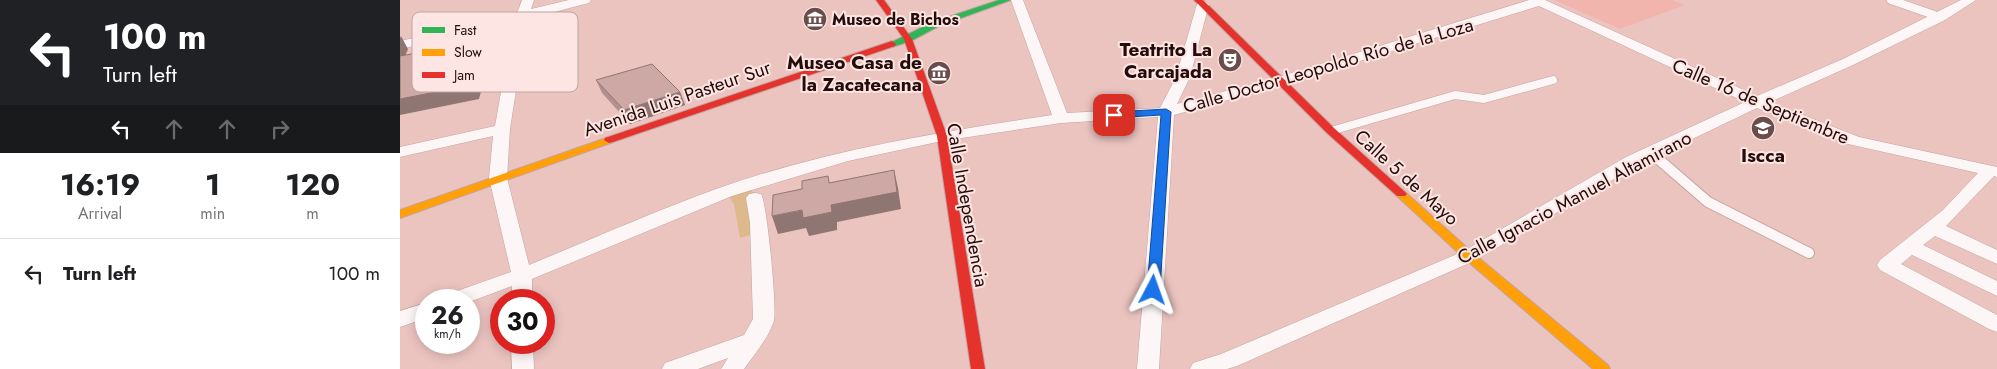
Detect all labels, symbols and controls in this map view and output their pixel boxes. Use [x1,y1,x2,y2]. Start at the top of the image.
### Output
museum icon: Museo de Bichos [802,6,828,32]
place label: Museo de Bichos [832,8,959,31]
street label: Calle Doctor Leopoldo Río de la Loza [1180,11,1476,120]
text: 100 m [103,12,206,62]
legend [412,12,578,92]
icon: left [20,20,85,85]
text: Fast [454,20,477,40]
place label: Teatrito La Carcajada [1120,36,1212,85]
text: Slow [454,42,482,62]
theatre icon: Teatrito La Carcajada [1217,47,1243,73]
place label: Museo Casa de la Zacatecana [787,49,922,98]
street label: Calle 16 de Septiembre [1668,52,1854,151]
street label: Avenida Luis Pasteur Sur [580,54,775,143]
text: Turn left [103,58,177,90]
museum icon: Museo Casa de la Zacatecana [926,60,952,86]
text: Jam [452,65,475,85]
pin [1093,94,1135,136]
icon: arrive [1100,101,1128,129]
icon: left [107,115,135,143]
icon: ahead [160,115,188,143]
icon: ahead [213,115,241,143]
icon: right [266,115,294,143]
school or university icon: Iscca [1750,115,1776,141]
street label: Calle Independencia [940,121,995,289]
street label: Calle 5 de Mayo [1349,123,1465,232]
street label: Calle Ignacio Manuel Altamirano [1452,124,1696,271]
place label: Iscca [1741,142,1785,169]
text: 16:19 [60,163,140,206]
text: 1 [205,163,220,206]
text: 120 [285,163,340,206]
text: Arrival [78,202,122,225]
text: min [200,202,225,225]
text: m [306,202,319,225]
icon: left [20,260,48,288]
text: Turn left [63,260,136,287]
text: 100 m [328,260,380,287]
position arrow [1126,263,1178,315]
speed limit sign: 30 [490,289,555,354]
text: 26 [431,297,464,333]
text: km/h [434,325,461,343]

